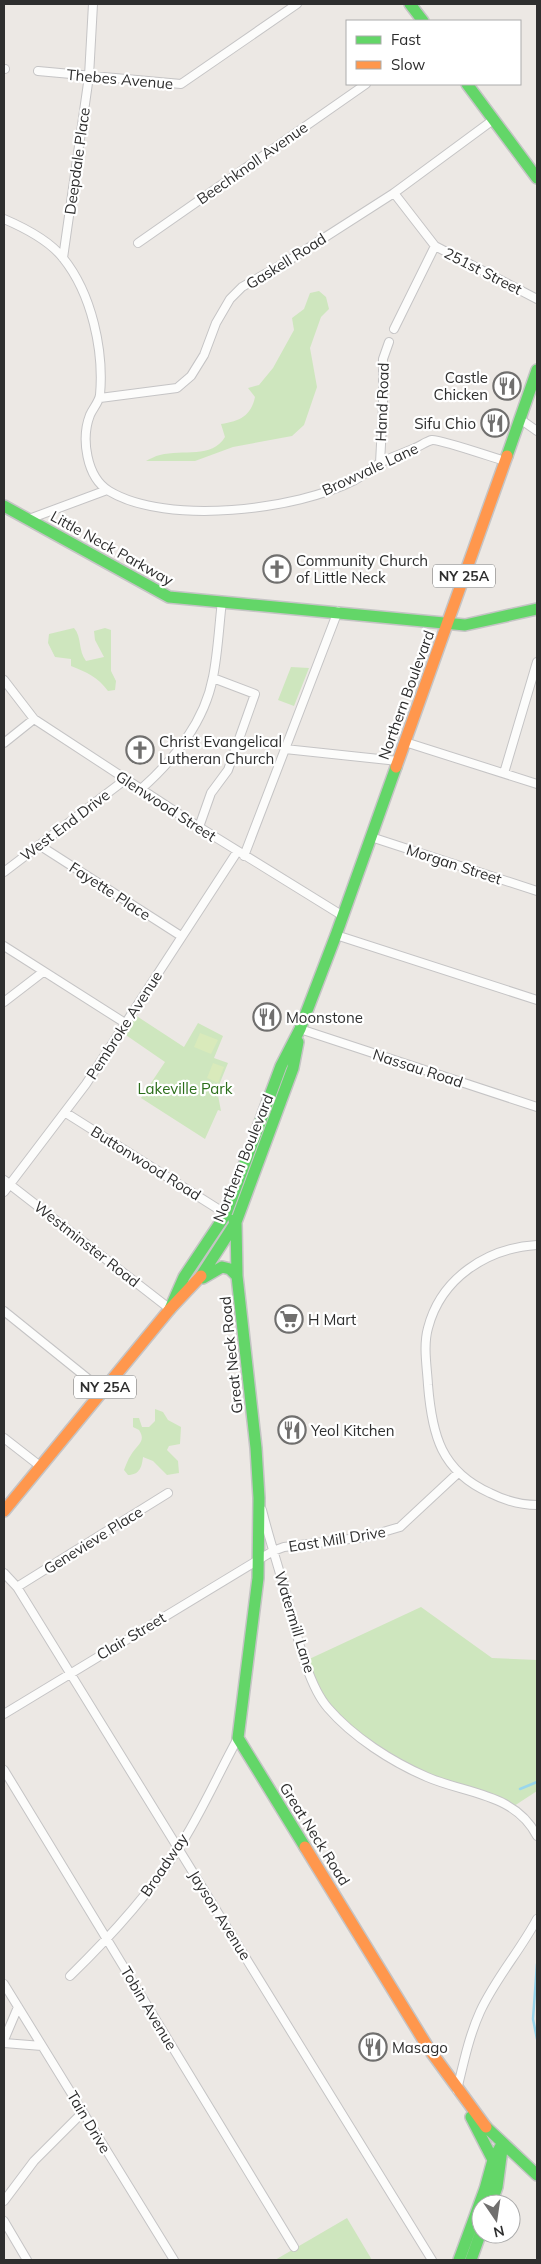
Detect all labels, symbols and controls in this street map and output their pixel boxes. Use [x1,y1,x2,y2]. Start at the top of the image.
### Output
legend [346,20,521,85]
text: Fast [391,30,421,49]
text: Slow [391,55,425,74]
street label: Thebes Avenue [66,65,174,93]
street label: Deepdale Place [60,106,94,216]
street label: Beechknoll Avenue [193,118,311,208]
street label: Gaskell Road [242,229,330,293]
street label: 251st Street [441,243,525,299]
street label: Hand Road [371,362,393,442]
place label: Castle Chicken [433,368,488,404]
restaurant icon: Castle Chicken [492,371,522,401]
restaurant icon: Sifu Chio [480,408,510,438]
place label: Sifu Chio [414,414,476,433]
street label: Browvale Lane [319,438,421,500]
street label: Little Neck Parkway [47,506,177,590]
place label: Community Church of Little Neck [296,551,428,587]
church icon: Community Church of Little Neck [262,554,292,584]
road number: NY 25A [433,564,495,588]
street label: Northern Boulevard [374,628,438,762]
place label: Christ Evangelical Lutheran Church [159,732,282,768]
church icon: Christ Evangelical Lutheran Church [125,735,155,765]
street label: Glenwood Street [112,766,220,846]
street label: West End Drive [16,785,114,865]
street label: Morgan Street [404,840,504,888]
street label: Fayette Place [66,858,154,924]
street label: Pembroke Avenue [82,967,166,1083]
restaurant icon: Moonstone [252,1002,282,1032]
place label: Moonstone [286,1008,363,1027]
street label: Nassau Road [371,1045,465,1091]
park label: Lakeville Park [137,1079,233,1098]
street label: Northern Boulevard [209,1091,277,1225]
street label: Buttonwood Road [87,1122,205,1204]
street label: Westminster Road [30,1197,144,1291]
street label: Great Neck Road [215,1295,247,1415]
supermarket icon: H Mart [274,1304,304,1334]
place label: H Mart [308,1310,356,1329]
road number: NY 25A [74,1375,136,1398]
restaurant icon: Yeol Kitchen [277,1415,307,1445]
place label: Yeol Kitchen [310,1421,395,1440]
street label: Genevieve Place [40,1502,146,1578]
street label: East Mill Drive [287,1522,387,1556]
street label: Watermill Lane [270,1569,320,1675]
street label: Clair Street [93,1608,169,1664]
street label: Great Neck Road [276,1779,354,1889]
street label: Broadway [136,1830,192,1900]
street label: Jayson Avenue [185,1866,255,1964]
street label: Tobin Avenue [117,1963,181,2053]
restaurant icon: Masago [358,2032,388,2062]
place label: Masago [392,2038,448,2057]
street label: Tain Drive [63,2087,115,2157]
north arrow [471,2194,521,2244]
text: N [492,2222,506,2242]

